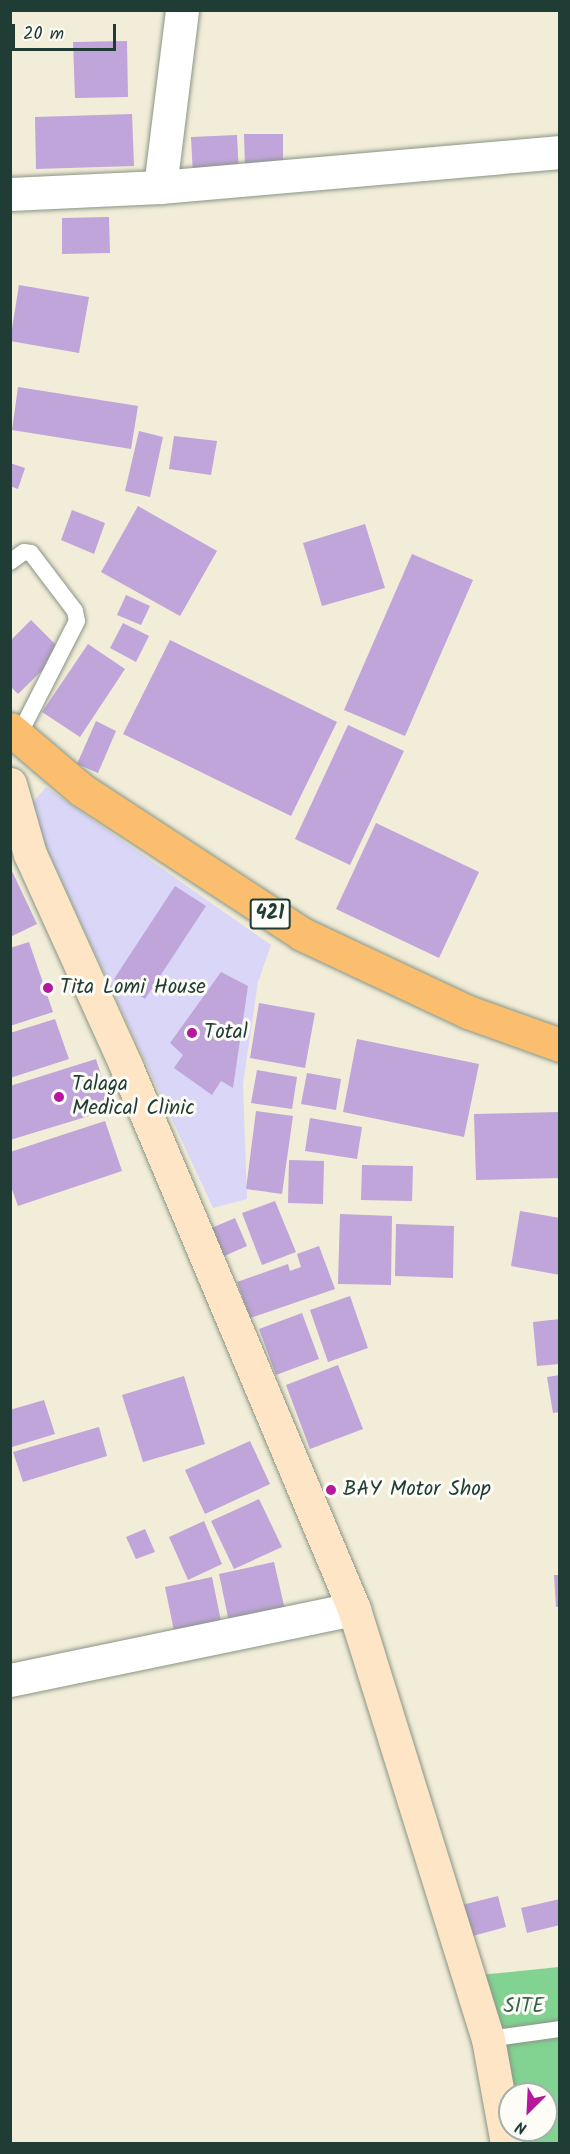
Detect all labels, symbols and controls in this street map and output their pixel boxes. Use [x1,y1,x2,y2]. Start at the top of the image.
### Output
scale bar [15,12,118,50]
text: 20 m [23,20,64,49]
road number: 421 [249,897,291,931]
place label: Tita Lomi House [60,975,206,1001]
marker: Tita Lomi House [41,981,55,995]
place label: Total [204,1020,248,1046]
marker: Total [185,1026,199,1040]
place label: Talaga Medical Clinic [72,1072,195,1122]
marker: Talaga Medical Clinic [50,1088,68,1106]
place label: BAY Motor Shop [343,1477,491,1503]
marker: BAY Motor Shop [324,1483,338,1497]
park label: SITE [503,1994,545,2020]
north arrow [498,2082,558,2142]
text: N [512,2114,531,2141]

